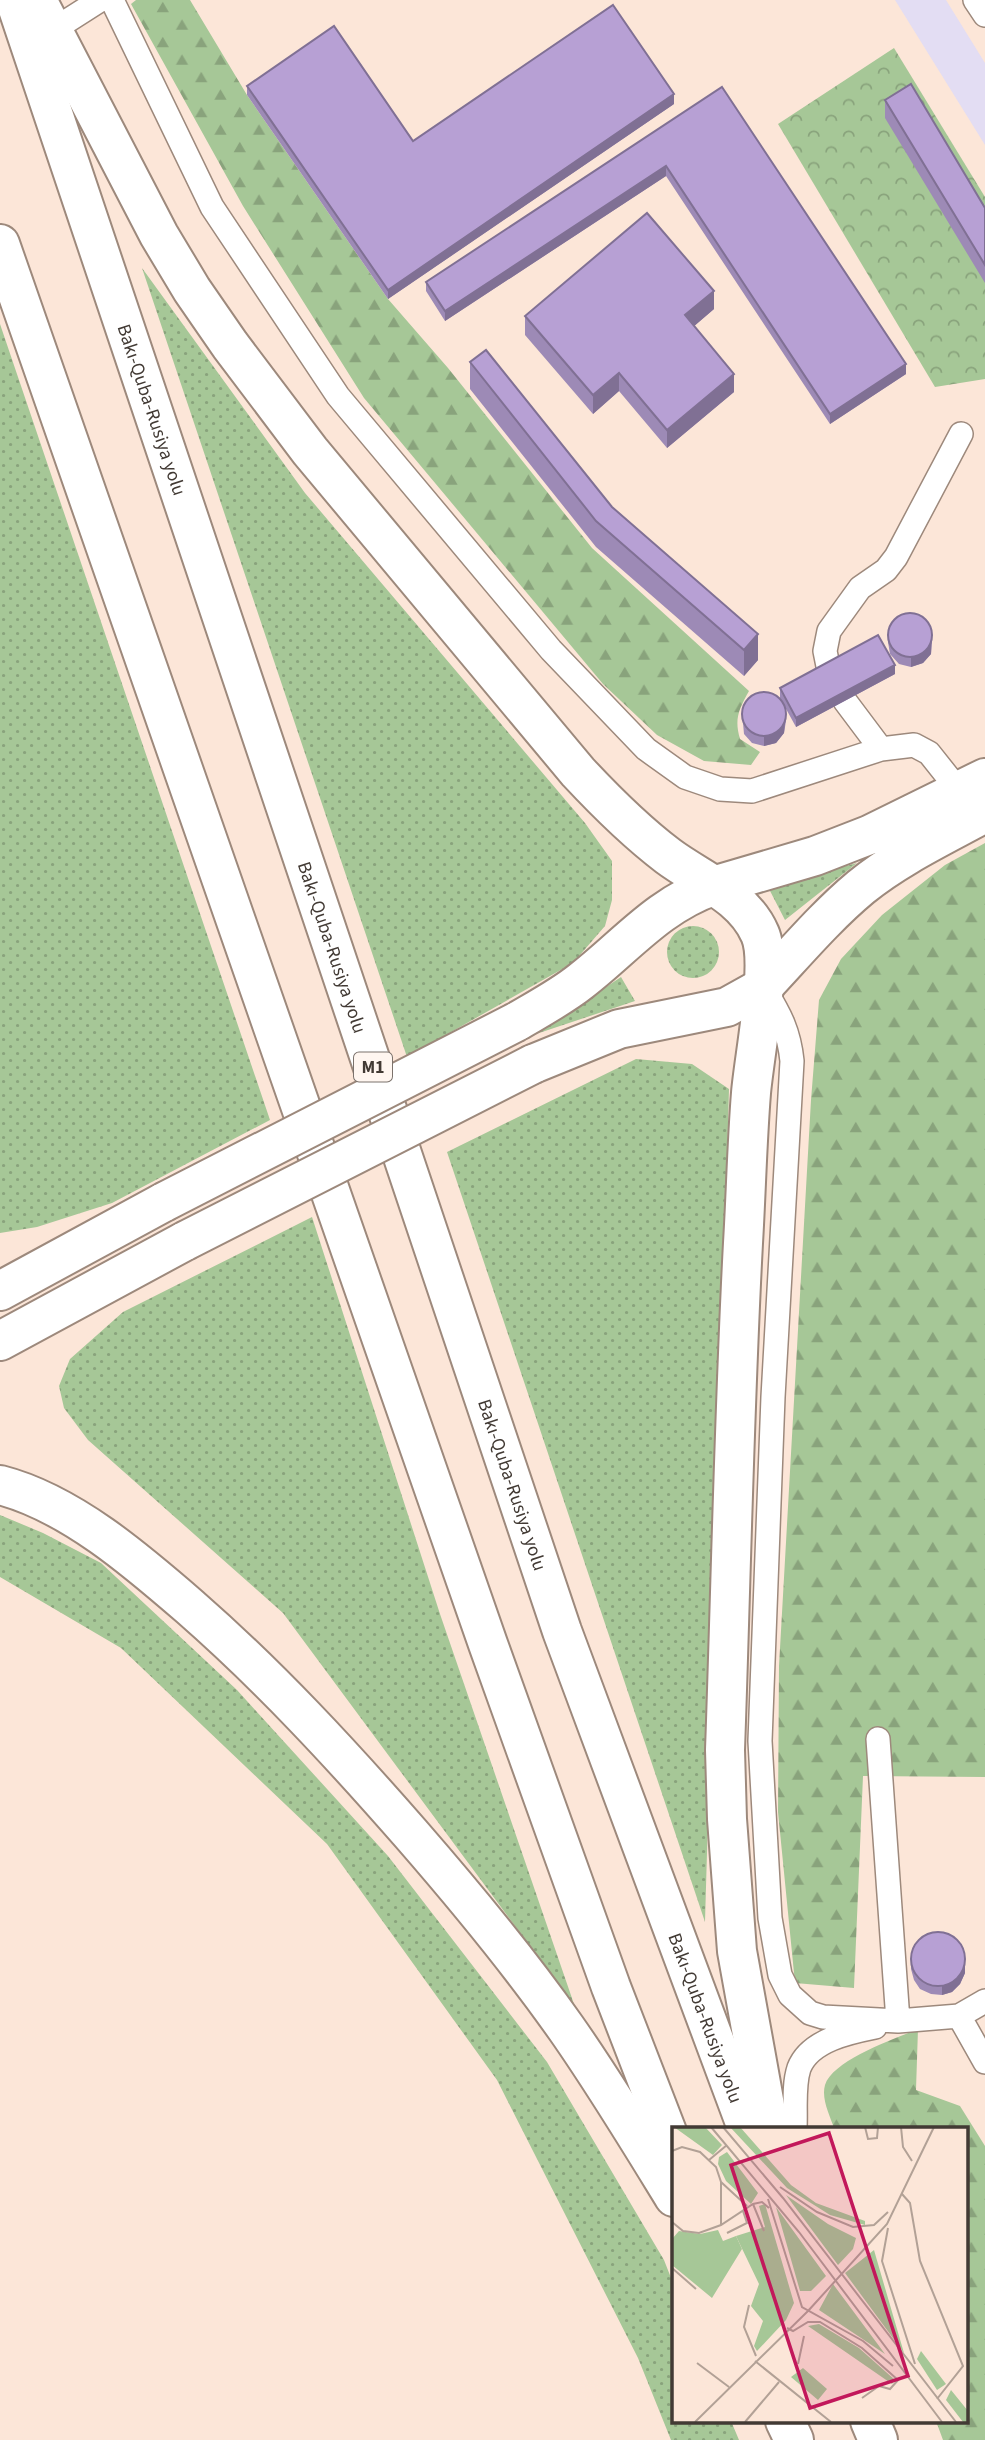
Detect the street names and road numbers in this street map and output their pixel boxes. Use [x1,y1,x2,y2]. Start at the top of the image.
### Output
street label: Bakı-Quba-Rusiya yolu [110,321,192,499]
street label: Bakı-Quba-Rusiya yolu [290,858,373,1037]
road number: M1 [354,1052,392,1082]
street label: Bakı-Quba-Rusiya yolu [470,1396,553,1575]
street label: Bakı-Quba-Rusiya yolu [661,1929,749,2107]

